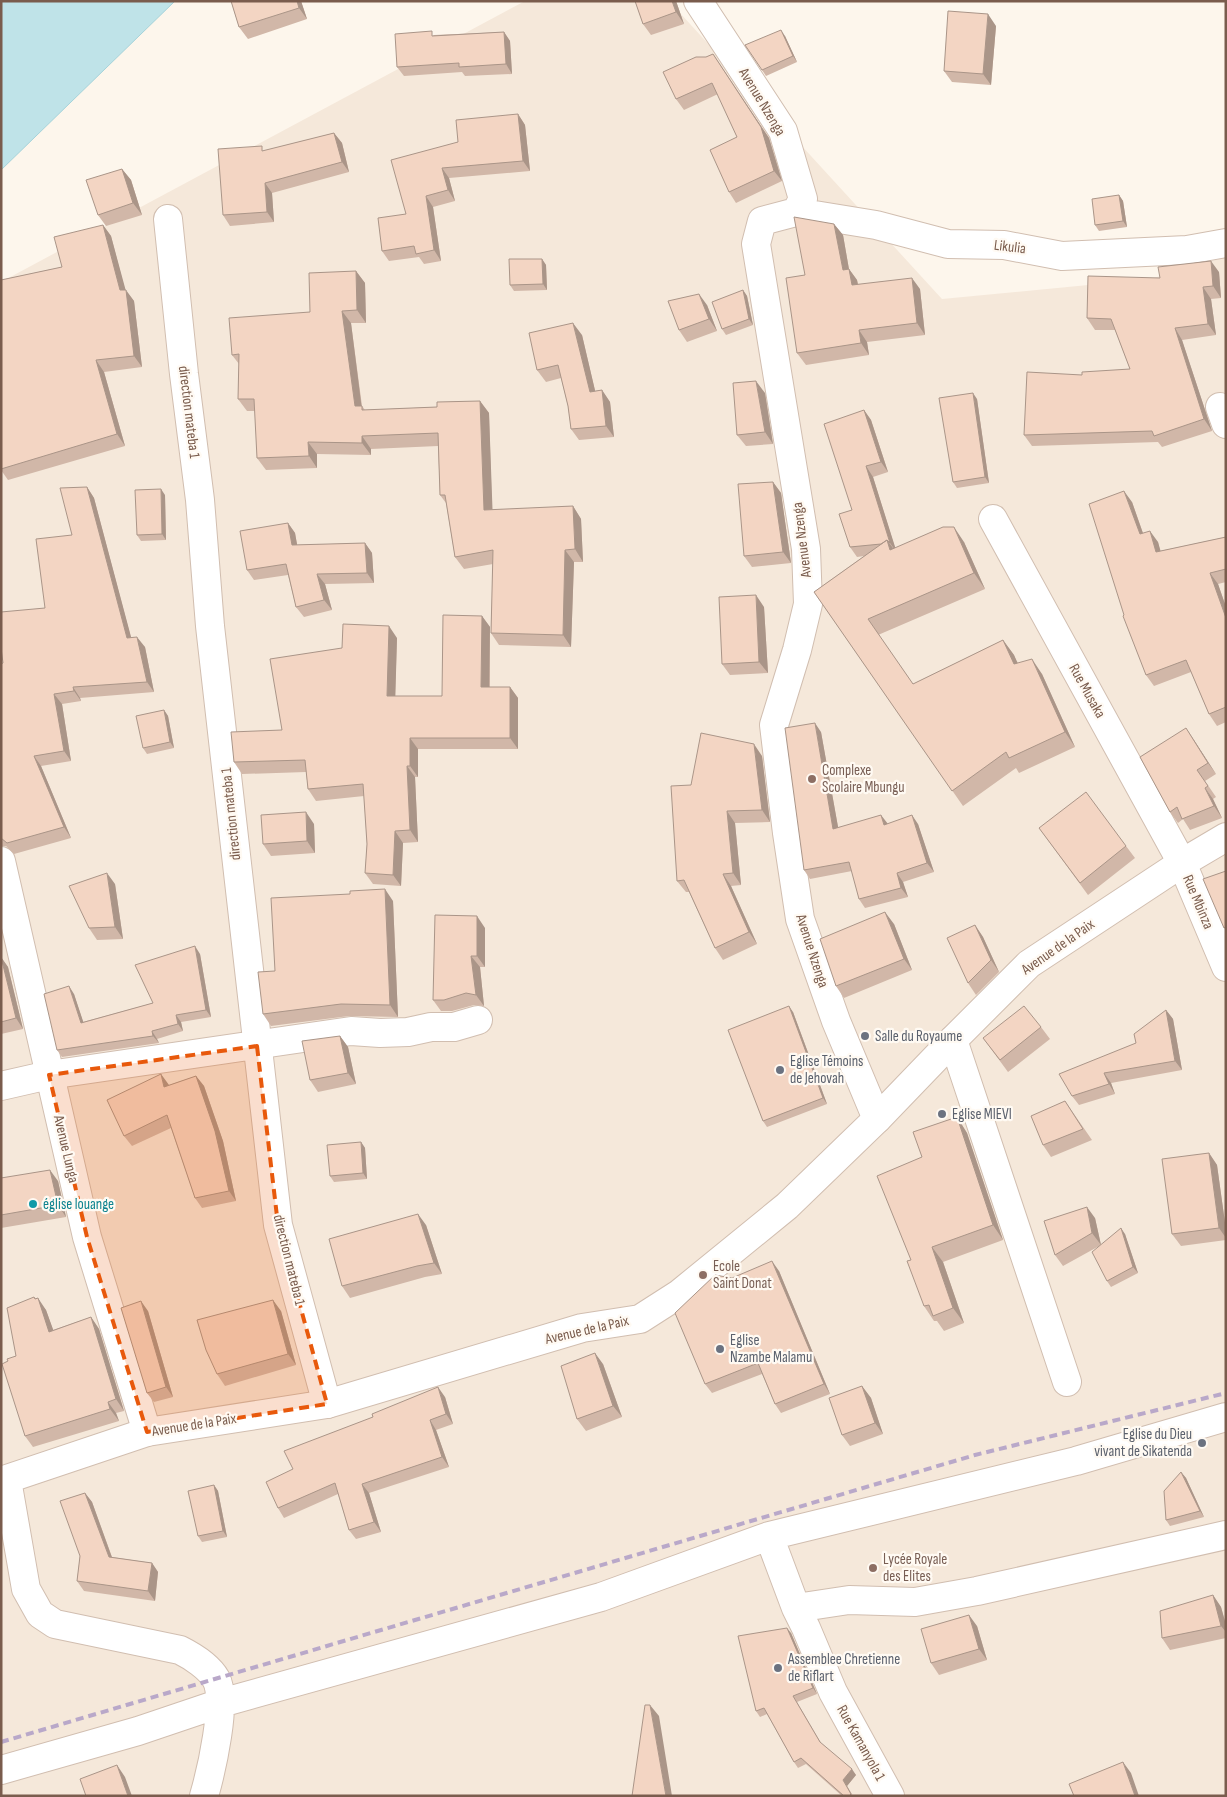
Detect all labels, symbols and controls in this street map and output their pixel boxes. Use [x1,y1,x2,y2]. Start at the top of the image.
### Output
street label: Avenue Nzenga [734,64,790,140]
street label: Likulia [993,236,1027,258]
street label: direction mateba 1 [174,365,204,460]
street label: Avenue Nzenga [788,501,816,580]
street label: Rue Musaka [1064,660,1110,722]
place label: Complexe Scolaire Mbungu [822,761,905,797]
street label: direction mateba 1 [217,766,245,861]
marker: Complexe Scolaire Mbungu [806,773,818,785]
street label: Rue Mbinza [1178,872,1218,932]
street label: Avenue Nzenga [791,911,833,990]
street label: Avenue de la Paix [1017,915,1099,980]
place label: Salle du Royaume [875,1027,962,1046]
marker: Salle du Royaume [859,1030,871,1042]
place label: Eglise Témoins de Jehovah [790,1052,863,1088]
marker: Eglise Témoins de Jehovah [774,1064,786,1076]
place label: Eglise MIEVI [952,1105,1012,1124]
marker: Eglise MIEVI [936,1108,948,1120]
street label: Avenue Lunga [49,1112,83,1185]
place label: église louange [43,1195,114,1214]
marker: église louange [27,1198,39,1210]
street label: direction mateba 1 [269,1213,310,1308]
place label: Ecole Saint Donat [713,1257,772,1293]
marker: Ecole Saint Donat [697,1269,709,1281]
street label: Avenue de la Paix [542,1311,631,1349]
place label: Eglise Nzambe Malamu [730,1331,812,1367]
marker: Eglise Nzambe Malamu [714,1343,726,1355]
street label: Avenue de la Paix [150,1409,238,1441]
place label: Eglise du Dieu vivant de Sikatenda [1094,1425,1192,1461]
marker: Eglise du Dieu vivant de Sikatenda [1196,1437,1208,1449]
place label: Lycée Royale des Elites [883,1550,947,1586]
marker: Lycée Royale des Elites [867,1562,879,1574]
place label: Assemblee Chretienne de Riflart [787,1650,900,1686]
marker: Assemblee Chretienne de Riflart [772,1662,784,1674]
street label: Rue Kamanyola 1 [832,1702,890,1785]

